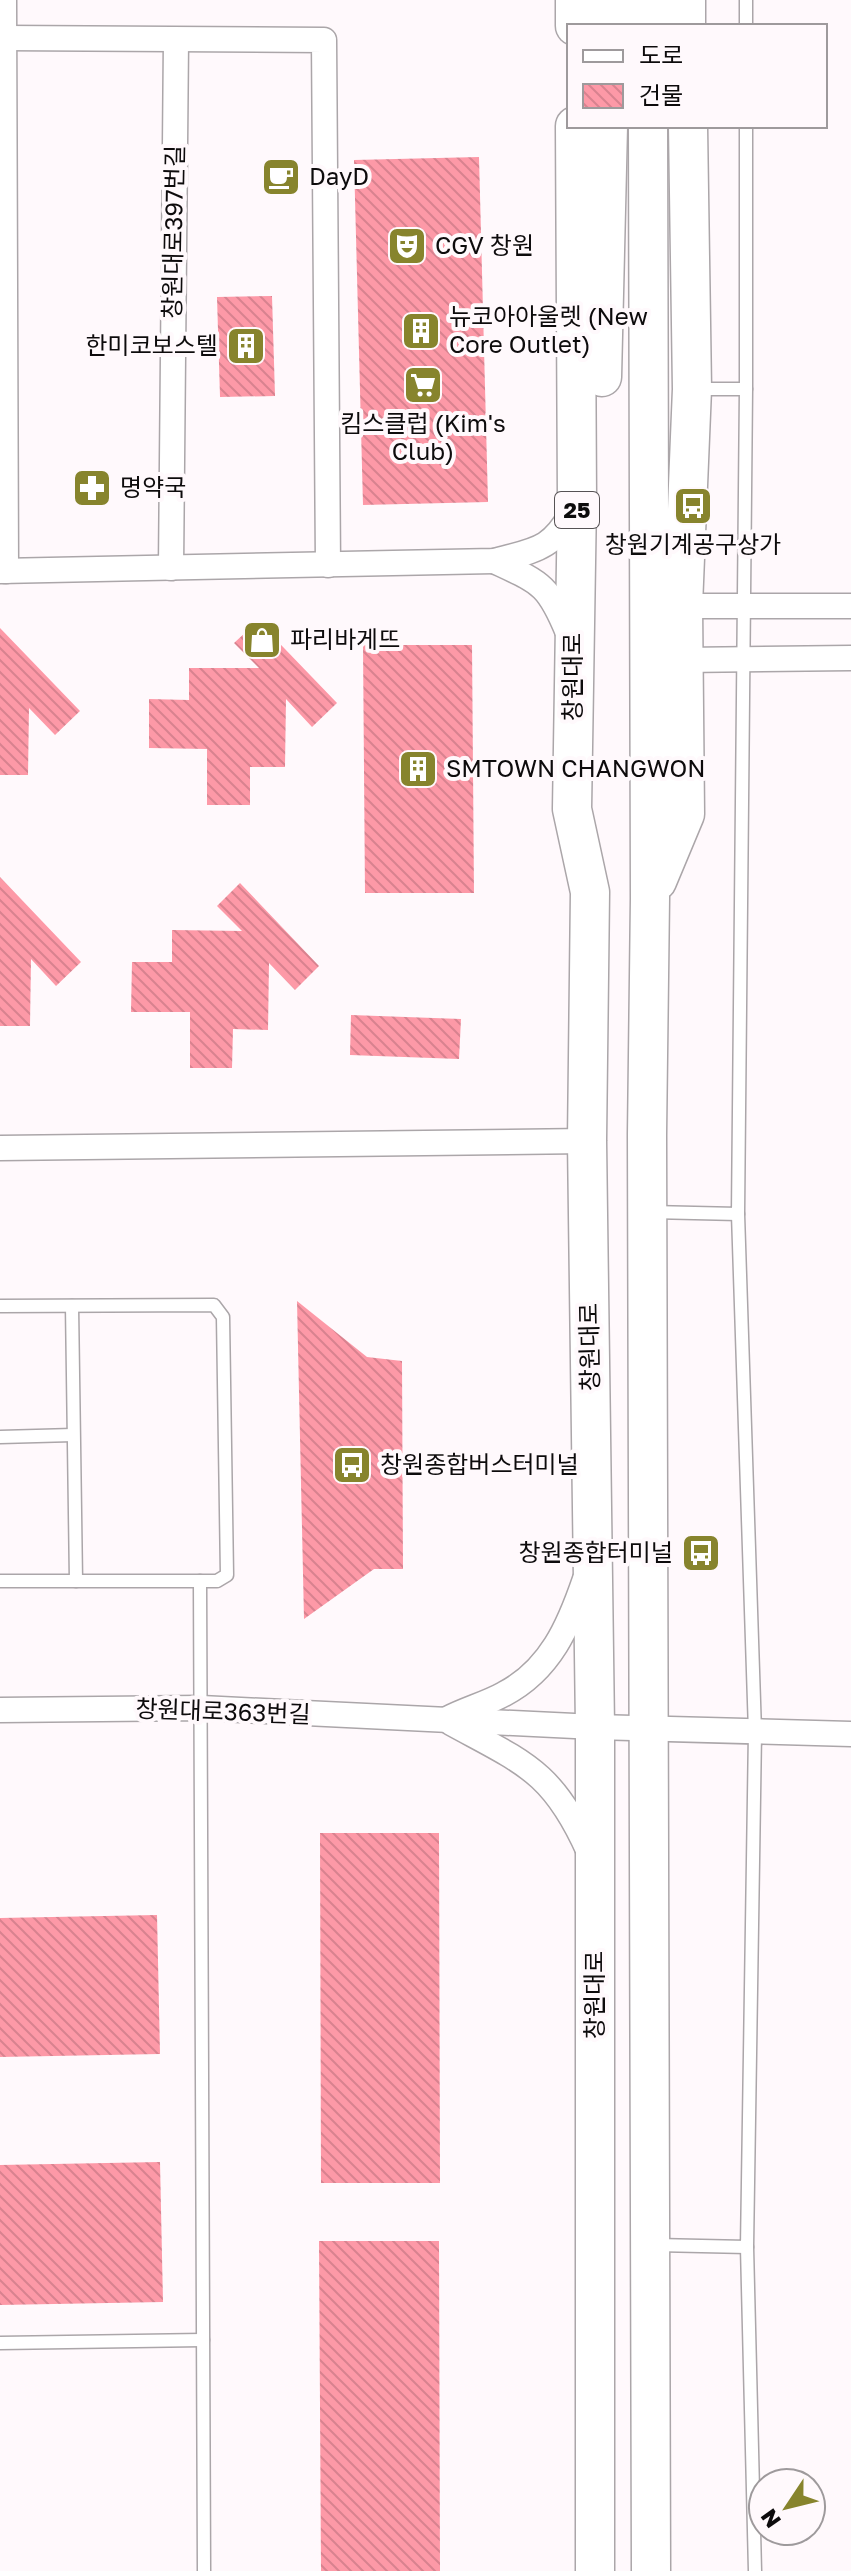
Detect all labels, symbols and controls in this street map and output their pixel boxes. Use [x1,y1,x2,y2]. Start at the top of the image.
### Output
legend [567,24,827,128]
text: 도로 [639,40,683,69]
text: 건물 [639,80,683,109]
street label: 창원대로397번길 [156,145,189,319]
cafe icon: DayD [260,156,302,198]
place label: DayD [309,161,369,190]
theatre icon: CGV 창원 [386,225,428,267]
place label: CGV 창원 [435,230,534,259]
place label: 뉴코아아울렛 (New Core Outlet) [449,301,648,358]
building icon: 뉴코아아울렛 (New Core Outlet) [400,310,442,352]
building icon: 한미코보스텔 [225,325,267,367]
place label: 한미코보스텔 [86,330,218,359]
supermarket icon: 킴스클럽 (Kim's Club) [402,364,444,406]
place label: 킴스클럽 (Kim's Club) [340,408,506,465]
pharmacy icon: 명약국 [71,467,113,509]
place label: 명약국 [120,472,186,501]
bus stop icon: 창원기계공구상가 [672,485,714,527]
road number: 25 [555,492,599,528]
place label: 창원기계공구상가 [605,529,781,558]
shop icon: 파리바게뜨 [241,619,283,661]
place label: 파리바게뜨 [290,624,400,653]
street label: 창원대로 [557,633,586,721]
building icon: SMTOWN CHANGWON [397,748,439,790]
place label: SMTOWN CHANGWON [446,753,706,782]
street label: 창원대로 [573,1303,604,1391]
bus stop icon: 창원종합버스터미널 [331,1444,373,1486]
place label: 창원종합버스터미널 [380,1449,579,1478]
bus stop icon: 창원종합터미널 [680,1532,722,1574]
place label: 창원종합터미널 [518,1537,673,1566]
street label: 창원대로363번길 [135,1693,311,1728]
street label: 창원대로 [579,1951,608,2039]
north arrow [747,2467,827,2547]
text: N [754,2504,786,2533]

